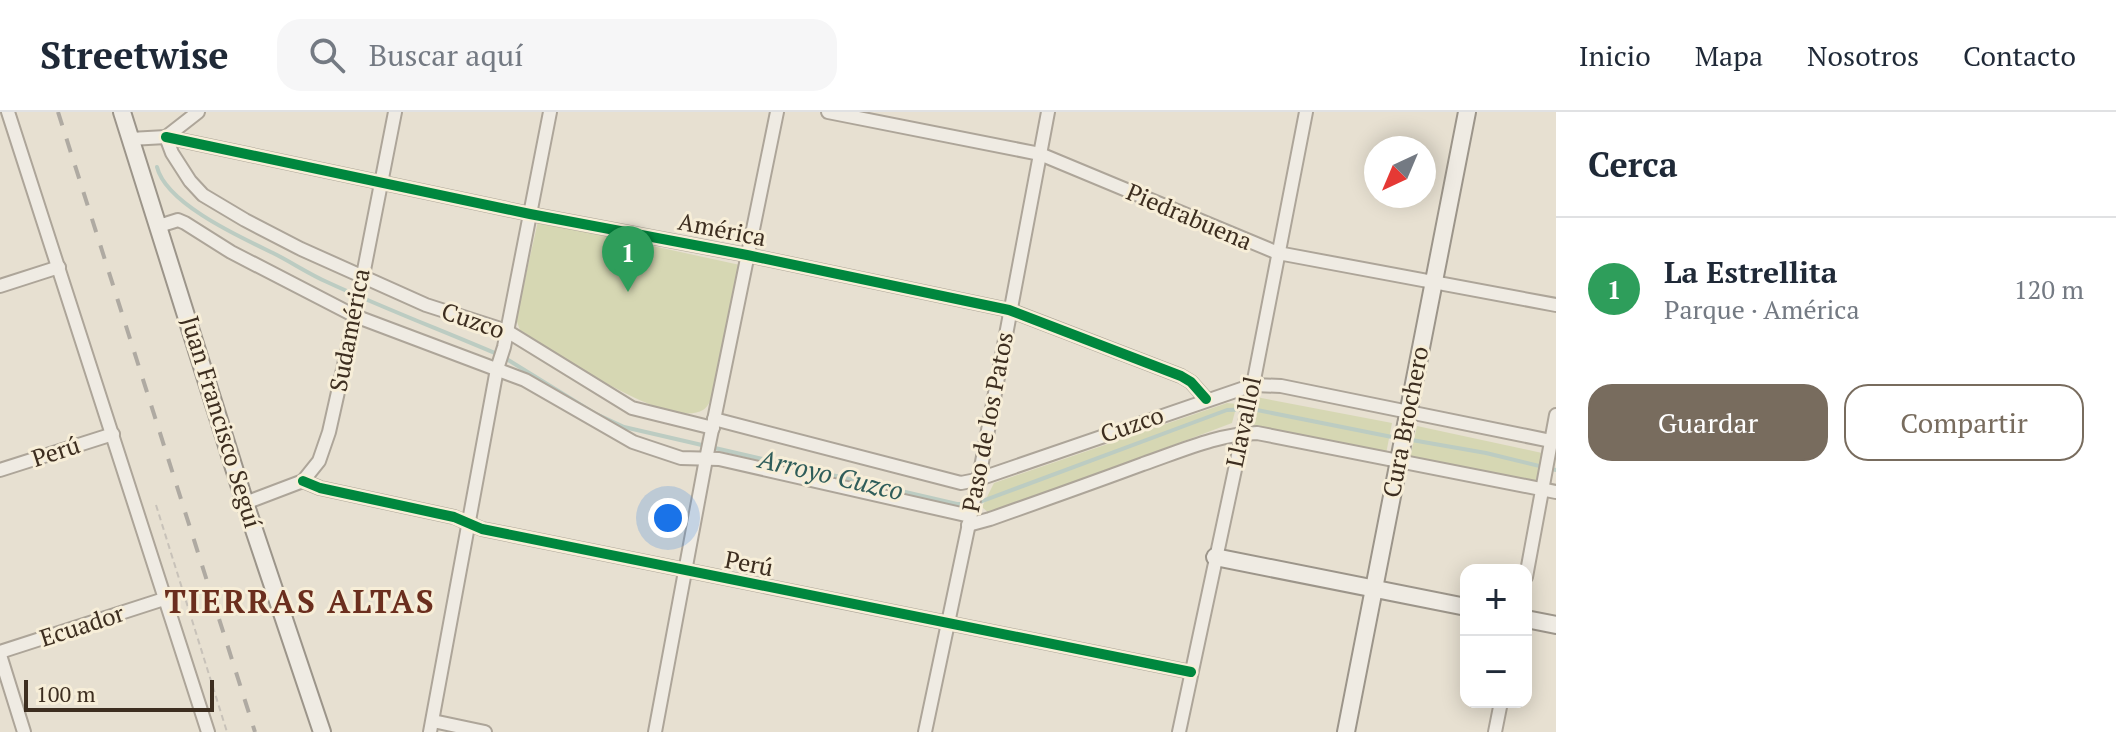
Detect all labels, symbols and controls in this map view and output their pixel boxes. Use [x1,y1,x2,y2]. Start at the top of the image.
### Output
search box [277,19,837,91]
text: Streetwise [40,30,229,80]
icon: search [305,33,349,77]
text: Buscar aquí [369,35,523,75]
text: Inicio [1579,37,1651,74]
text: Mapa [1695,37,1763,74]
text: Nosotros [1807,37,1919,74]
text: Contacto [1963,37,2076,74]
north arrow [1364,136,1436,208]
text: Cerca [1588,142,1678,187]
street label: Piedrabuena [1122,175,1257,257]
street label: América [675,205,769,253]
pin: 1 [602,226,654,292]
text: La Estrellita [1664,252,1838,292]
street label: Sudamérica [321,266,377,394]
text: 1 [1607,272,1621,306]
text: 120 m [2014,272,2084,306]
text: Parque · América [1664,292,1860,326]
street label: Cuzco [438,294,509,346]
street label: Juan Francisco Seguí [174,312,269,532]
street label: Paso de los Patos [954,329,1020,515]
street label: Cura Brochero [1375,343,1435,500]
street label: Llavallol [1218,374,1268,470]
button: Guardar [1588,384,1828,461]
button: Compartir [1844,384,2084,461]
street label: Cuzco [1096,398,1167,450]
street label: Perú [28,428,84,474]
water label: Arroyo Cuzco [753,440,907,507]
your location [648,498,688,538]
street label: Perú [722,543,776,583]
map controls [1460,564,1532,708]
button: + [1460,564,1532,636]
district label: TIERRAS ALTAS [164,580,436,622]
street label: Ecuador [35,596,129,654]
button: − [1460,636,1532,708]
scale bar [24,676,214,712]
text: 100 m [36,679,96,708]

